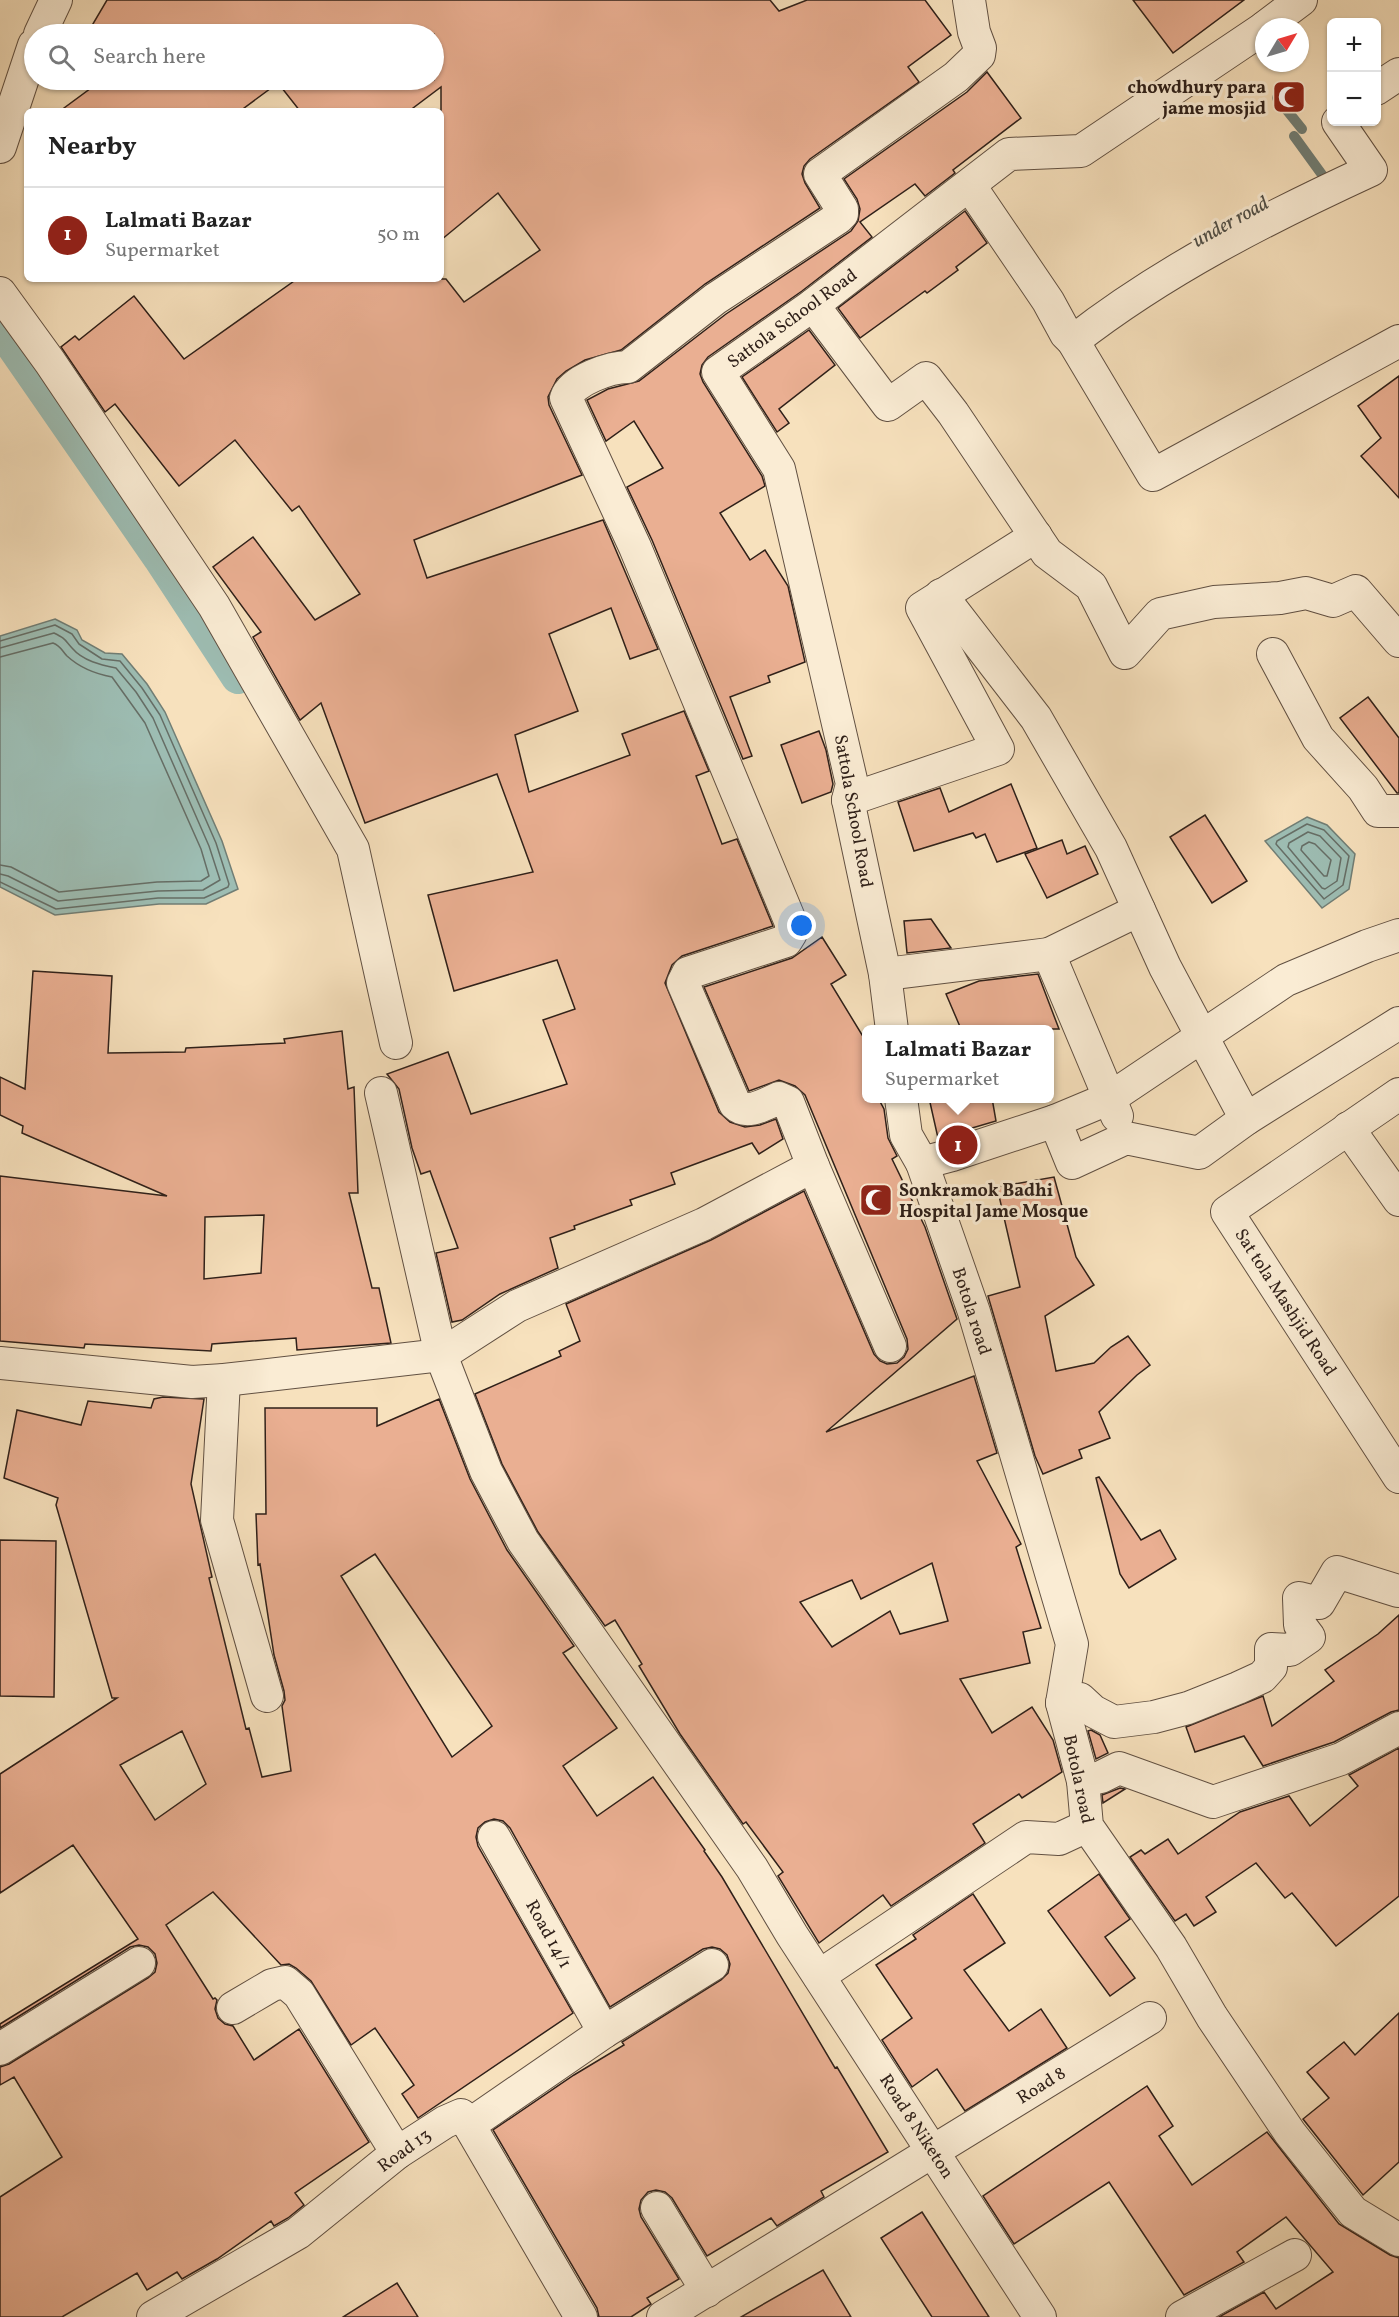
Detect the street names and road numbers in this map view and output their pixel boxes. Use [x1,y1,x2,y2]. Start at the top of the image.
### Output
street label: Sattola School Road [723,264,863,375]
street label: Sattola School Road [827,733,878,890]
street label: Sat tola Mashjid Road [1228,1224,1342,1381]
street label: Botola road [945,1265,996,1358]
street label: Botola road [1056,1732,1099,1826]
street label: Road 14/1 [519,1896,577,1974]
street label: Road 8 [1013,2062,1071,2111]
street label: Road 8 Niketon [872,2070,959,2184]
street label: Road 13 [373,2123,437,2179]

